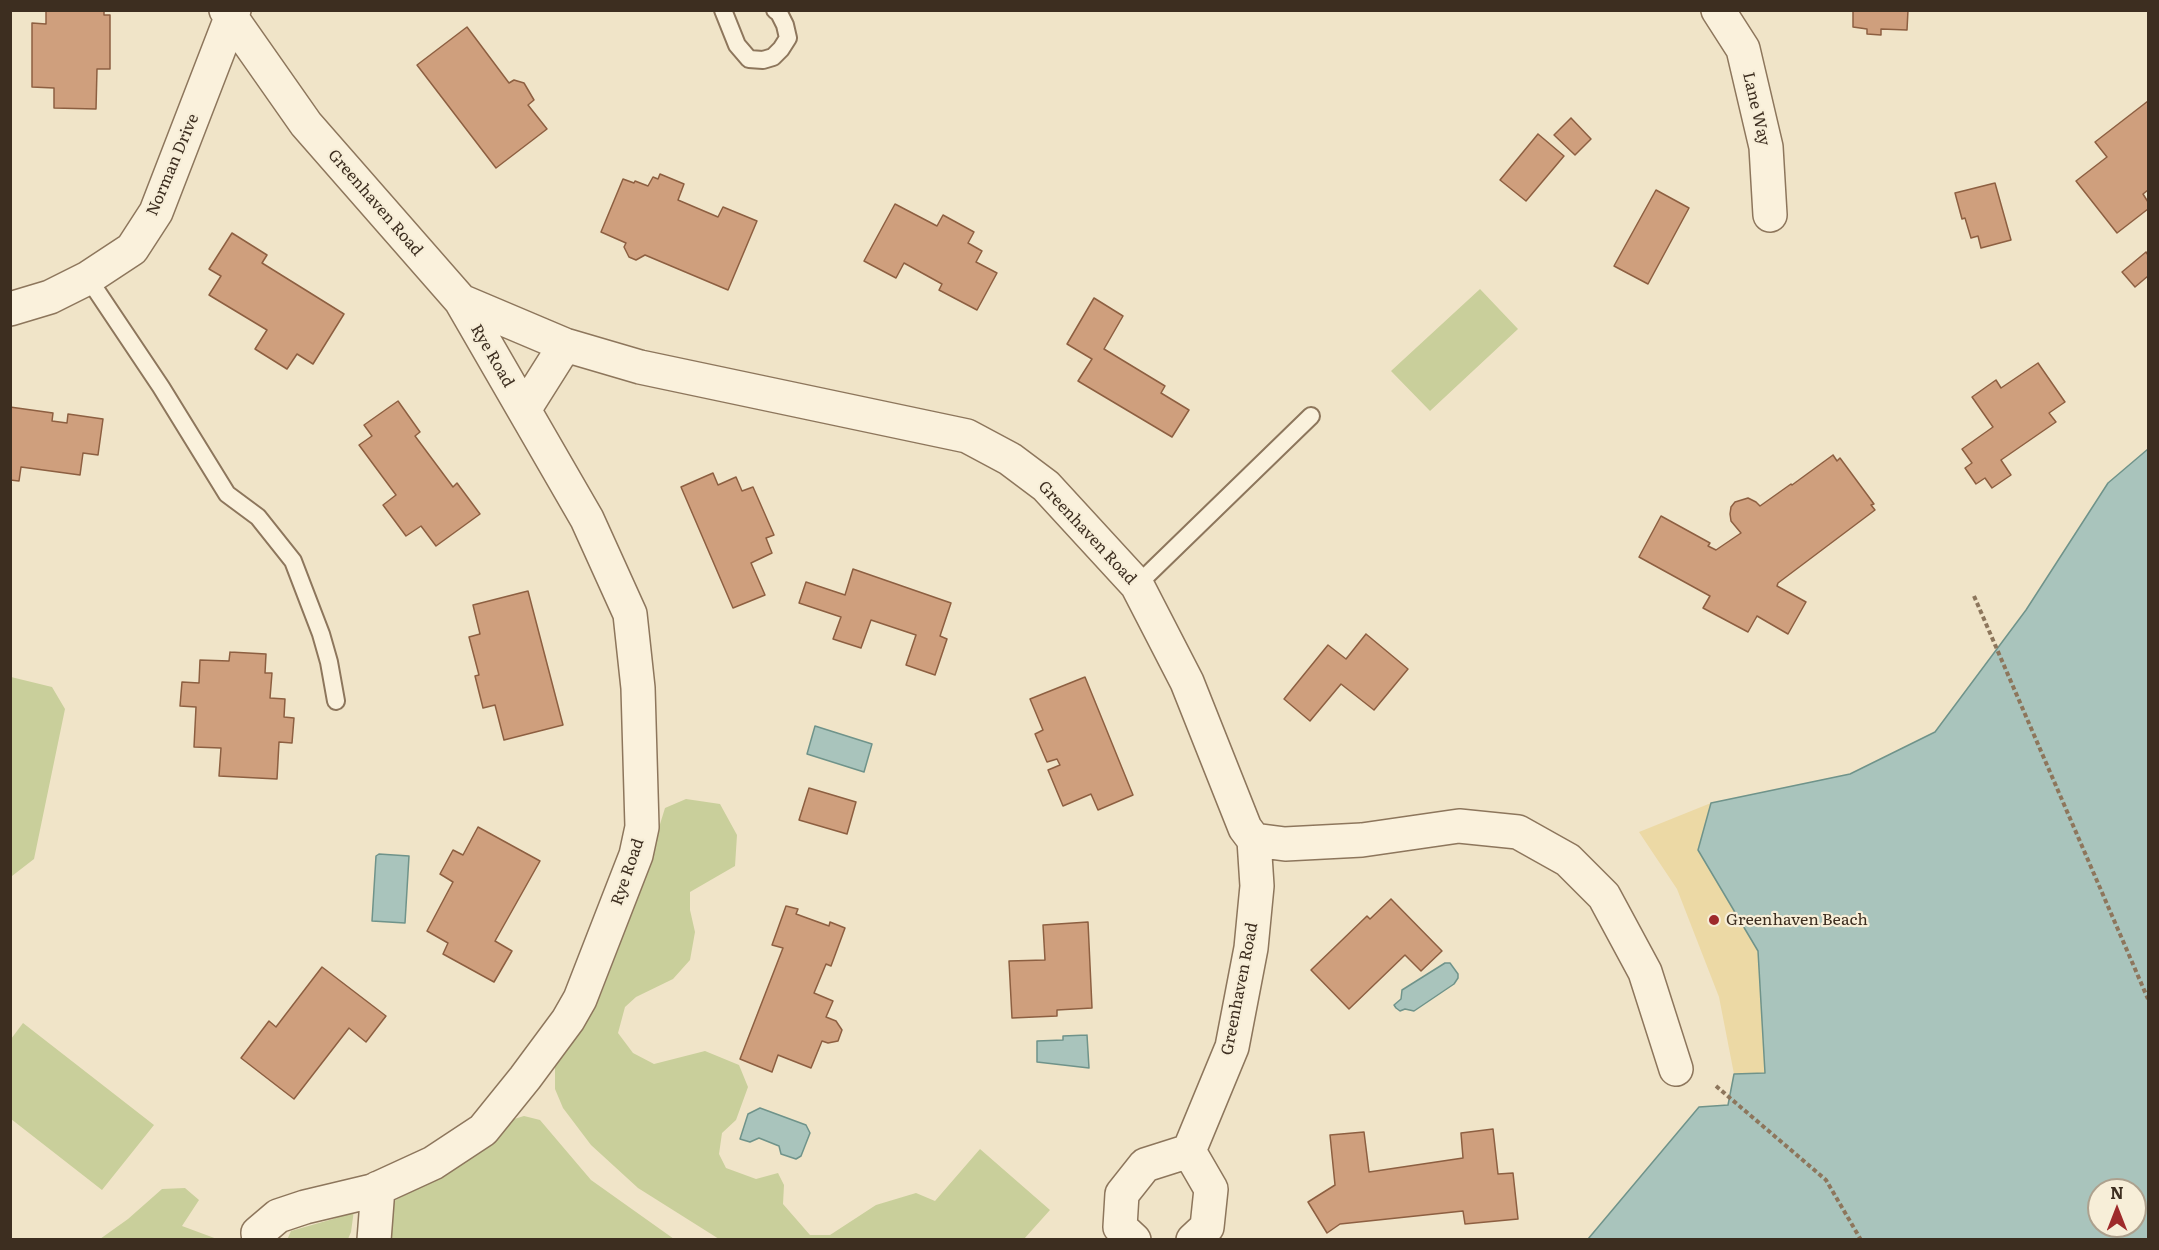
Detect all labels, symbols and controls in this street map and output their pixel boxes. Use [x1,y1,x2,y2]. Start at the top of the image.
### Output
street label: Lane Way [1738,70,1774,148]
street label: Norman Drive [143,111,203,219]
street label: Greenhaven Road [324,146,426,260]
street label: Rye Road [466,321,518,391]
street label: Greenhaven Road [1034,477,1140,589]
street label: Rye Road [608,836,648,908]
place label: Greenhaven Beach [1726,910,1868,930]
marker: Greenhaven Beach [1707,913,1721,927]
street label: Greenhaven Road [1218,921,1262,1057]
north arrow [2087,1178,2147,1238]
text: N [2110,1180,2124,1204]

